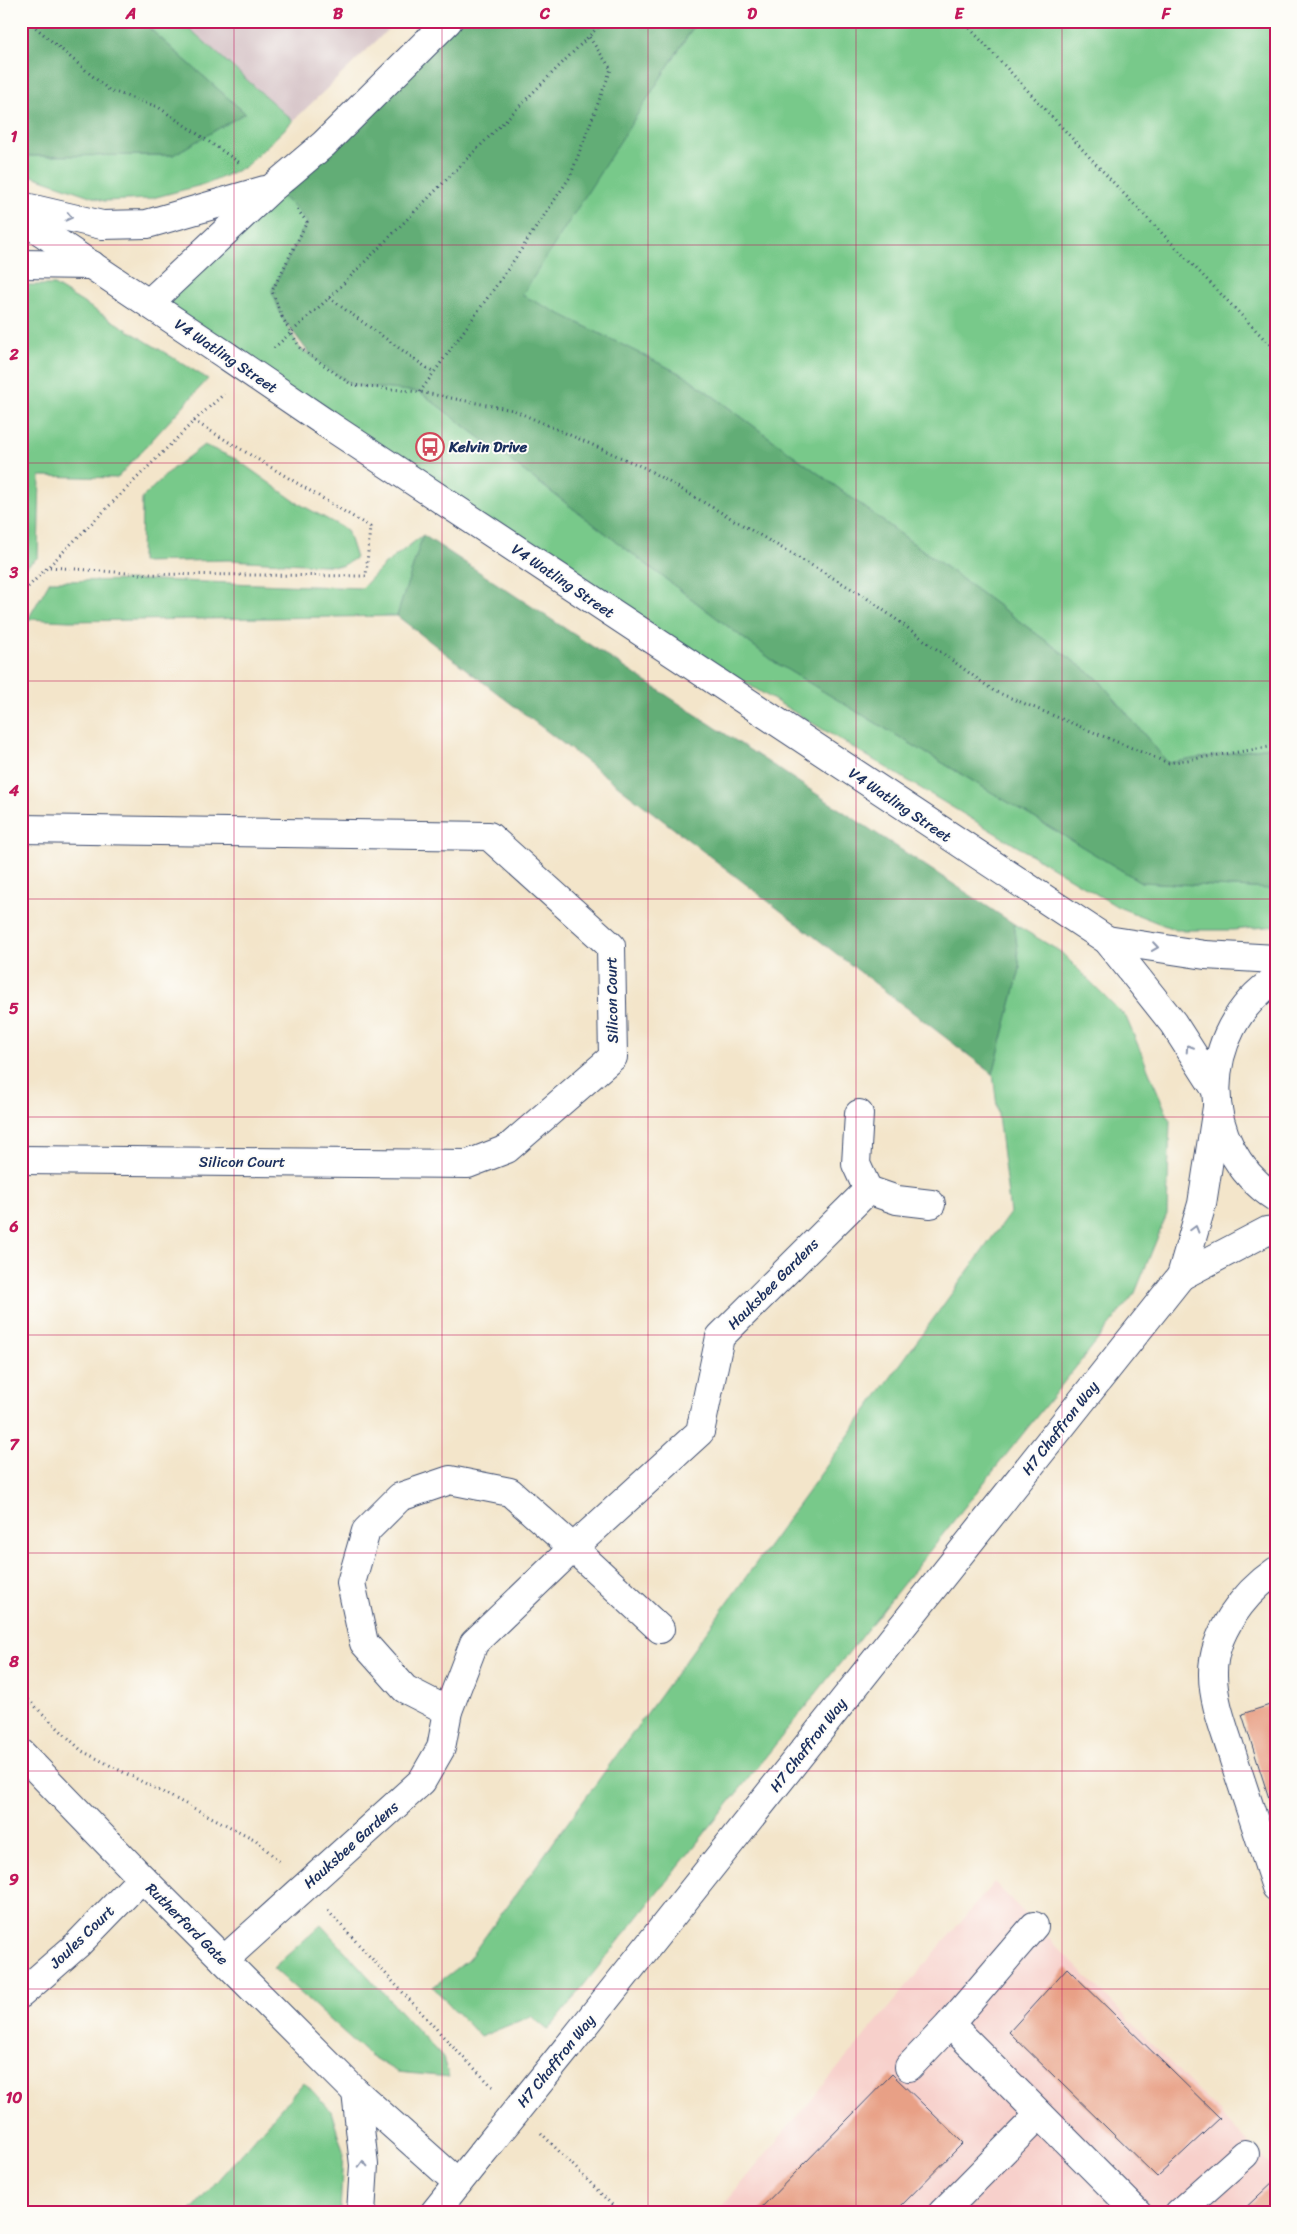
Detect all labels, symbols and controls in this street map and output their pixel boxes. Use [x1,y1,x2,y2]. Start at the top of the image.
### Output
text: A [125,0,136,28]
text: B [333,0,344,28]
text: C [539,0,551,28]
text: D [747,0,757,28]
text: E [955,0,965,28]
text: F [1161,0,1172,28]
text: 1 [11,122,18,151]
one-way arrow [64,211,73,222]
street label: V4 Watling Street [169,312,283,401]
text: 2 [8,340,19,369]
bus stop icon: Kelvin Drive [415,432,445,462]
place label: Kelvin Drive [448,434,528,460]
street label: V4 Watling Street [506,537,620,626]
text: 3 [9,558,19,587]
street label: V4 Watling Street [843,761,957,850]
text: 4 [8,776,19,805]
one-way arrow [1151,941,1159,952]
street label: Silicon Court [598,956,626,1044]
text: 5 [9,994,19,1023]
one-way arrow [1186,1045,1196,1054]
street label: Silicon Court [199,1149,286,1175]
text: 6 [8,1212,19,1241]
one-way arrow [1189,1225,1199,1233]
street label: Hauksbee Gardens [721,1232,825,1336]
street label: H7 Chaffron Way [1015,1375,1105,1481]
text: 7 [9,1430,20,1459]
text: 8 [8,1647,19,1676]
street label: H7 Chaffron Way [763,1692,853,1798]
street label: Hauksbee Gardens [297,1795,405,1895]
text: 9 [9,1865,19,1894]
street label: Rutherford Gate [139,1876,235,1972]
street label: Joules Court [42,1899,121,1976]
street label: H7 Chaffron Way [510,2008,602,2113]
text: 10 [6,2083,22,2112]
one-way arrow [358,2160,368,2168]

